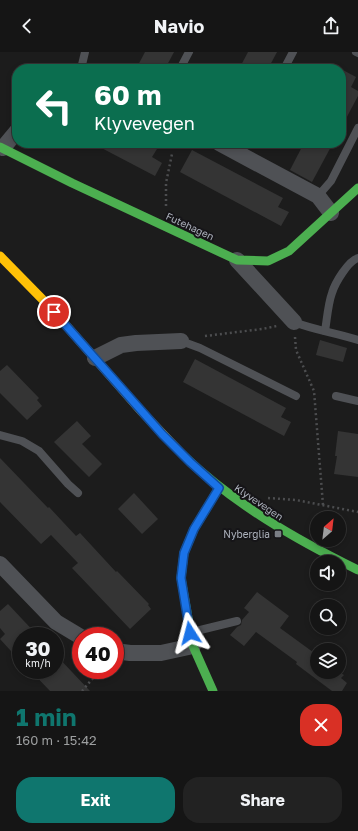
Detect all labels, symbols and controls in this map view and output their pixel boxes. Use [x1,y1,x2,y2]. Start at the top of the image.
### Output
icon: back [16,15,38,37]
text: Navio [154,15,204,37]
icon: share [320,15,342,37]
text: 60 m [94,78,161,111]
icon: left [28,80,80,132]
text: Klyvevegen [94,112,195,134]
street label: Futehagen [164,210,216,242]
pin [37,295,71,329]
icon: arrive [43,301,65,323]
street label: Klyvevegen [232,481,286,523]
north arrow [310,511,346,547]
map controls [310,511,346,679]
place label: Nyberglia [223,528,270,540]
marker: Nyberglia [273,529,283,539]
button: sound [310,555,346,591]
button: search [310,599,346,635]
position arrow [169,612,211,654]
speed limit sign: 40 [72,627,124,679]
text: 30 [25,636,51,660]
button: layers [310,643,346,679]
text: km/h [25,657,51,669]
text: 1 min [16,702,76,731]
button: close [300,704,342,746]
text: 160 m · 15:42 [16,732,97,748]
button: Exit [16,777,175,823]
button: Share [183,777,342,823]

